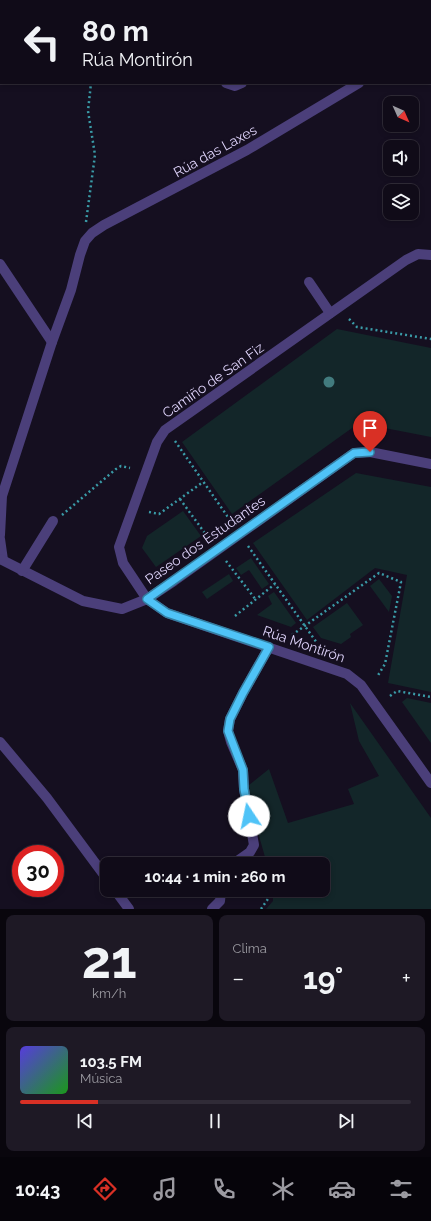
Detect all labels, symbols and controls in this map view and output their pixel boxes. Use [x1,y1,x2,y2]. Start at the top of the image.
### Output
text: 80 m [82,15,149,48]
icon: left [16,16,68,68]
text: Rúa Montirón [82,49,193,70]
north arrow [383,96,419,132]
map controls [383,96,419,220]
street label: Rúa das Laxes [171,121,260,180]
button: sound [383,140,419,176]
button: layers [383,184,419,220]
street label: Camiño de San Fiz [159,339,267,421]
pin [353,411,387,452]
icon: arrive [359,417,381,439]
street label: Paseo dos Estudantes [142,492,268,587]
street label: Rúa Montirón [261,622,347,666]
position arrow [228,795,270,837]
speed limit sign: 30 [12,845,64,897]
text: 10:44 · 1 min · 260 m [145,868,285,886]
text: 21 [82,929,137,990]
text: Clima [233,941,267,956]
text: 19° [303,961,343,996]
text: − [233,965,244,991]
text: + [402,965,411,991]
text: km/h [92,986,126,1001]
text: 103.5 FM [80,1053,142,1071]
text: Música [80,1071,122,1086]
icon: previous [74,1110,96,1132]
icon: pause [204,1110,226,1132]
icon: next [335,1110,357,1132]
icon: directions [91,1175,119,1203]
icon: music [151,1175,179,1203]
icon: phone [210,1175,238,1203]
icon: climate [269,1175,297,1203]
icon: car [328,1175,356,1203]
icon: filters [387,1175,415,1203]
text: 10:43 [16,1179,60,1200]

